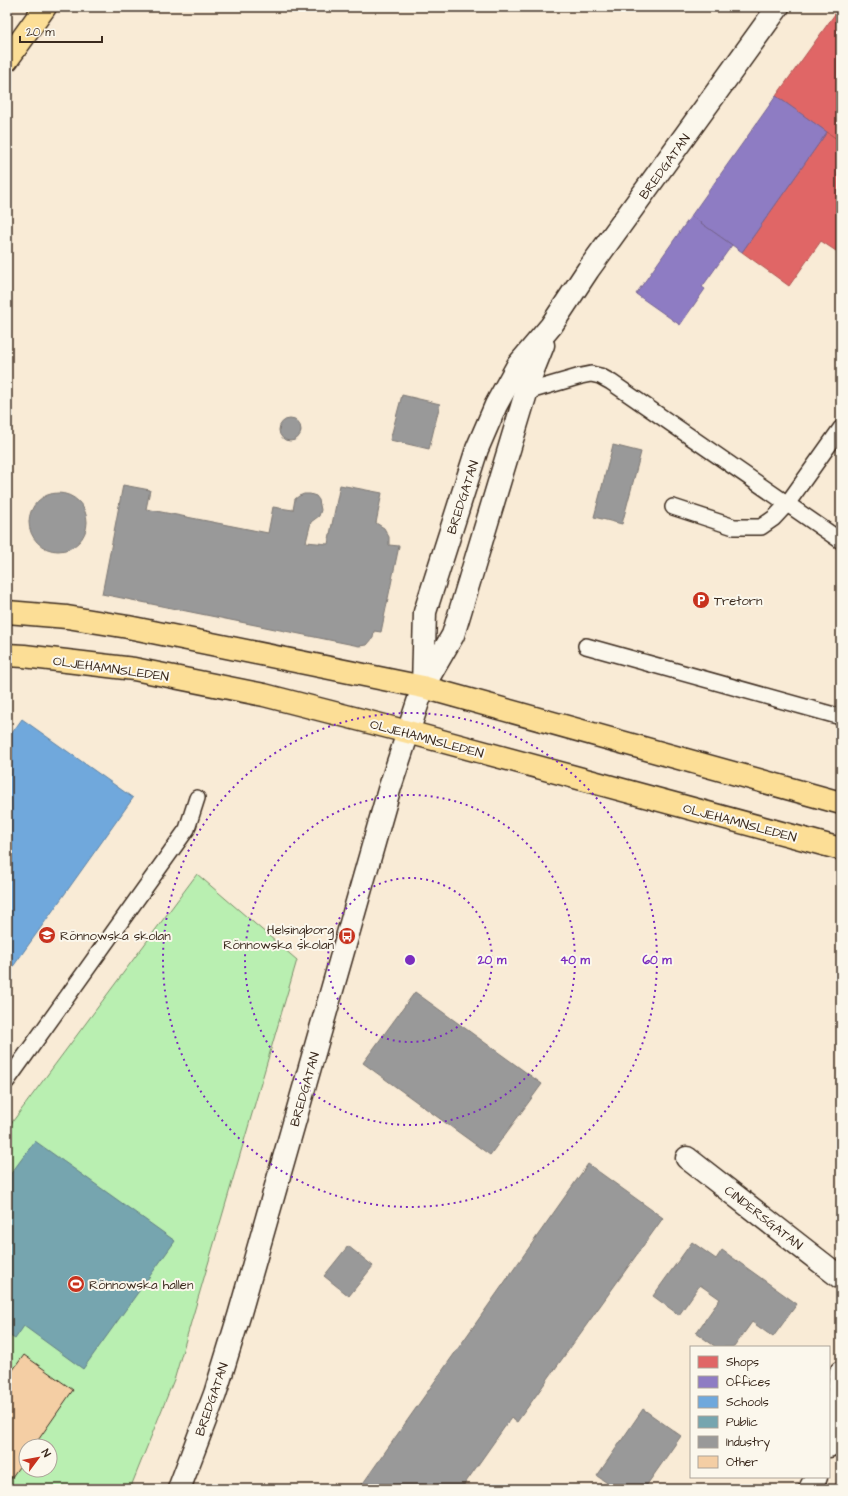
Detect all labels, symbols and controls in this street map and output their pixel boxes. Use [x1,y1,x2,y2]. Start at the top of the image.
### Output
scale bar [20,18,102,44]
text: 20 m [26,24,55,41]
street label: BREDGATAN [635,130,695,203]
street label: BREDGATAN [443,458,483,536]
parking icon: Tretorn [691,590,711,610]
place label: Tretorn [714,592,763,610]
street label: OLJEHAMNSLEDEN [52,652,170,686]
street label: OLJEHAMNSLEDEN [368,715,485,763]
street label: OLJEHAMNSLEDEN [681,799,798,847]
place label: Helsingborg Rönnowska skolan [223,921,334,954]
school or university icon: Rönnowska skolan [37,925,57,945]
bus stop icon: Helsingborg Rönnowska skolan [337,926,357,946]
place label: Rönnowska skolan [60,927,171,945]
text: 20 m [477,952,507,969]
text: 40 m [560,952,591,969]
text: 60 m [642,952,672,969]
centre of rings [403,953,417,967]
street label: BREDGATAN [286,1050,324,1129]
street label: CINDERSGATAN [720,1181,806,1254]
sports icon: Rönnowska hallen [66,1274,86,1294]
place label: Rönnowska hallen [89,1276,194,1294]
legend [690,1346,830,1478]
text: Shops [726,1354,759,1371]
street label: BREDGATAN [191,1360,233,1438]
text: Offices [726,1374,770,1391]
text: Schools [726,1394,769,1411]
text: Public [726,1414,758,1431]
text: Industry [726,1434,771,1452]
north arrow [18,1438,58,1478]
text: N [38,1446,54,1460]
text: Other [726,1454,758,1471]

